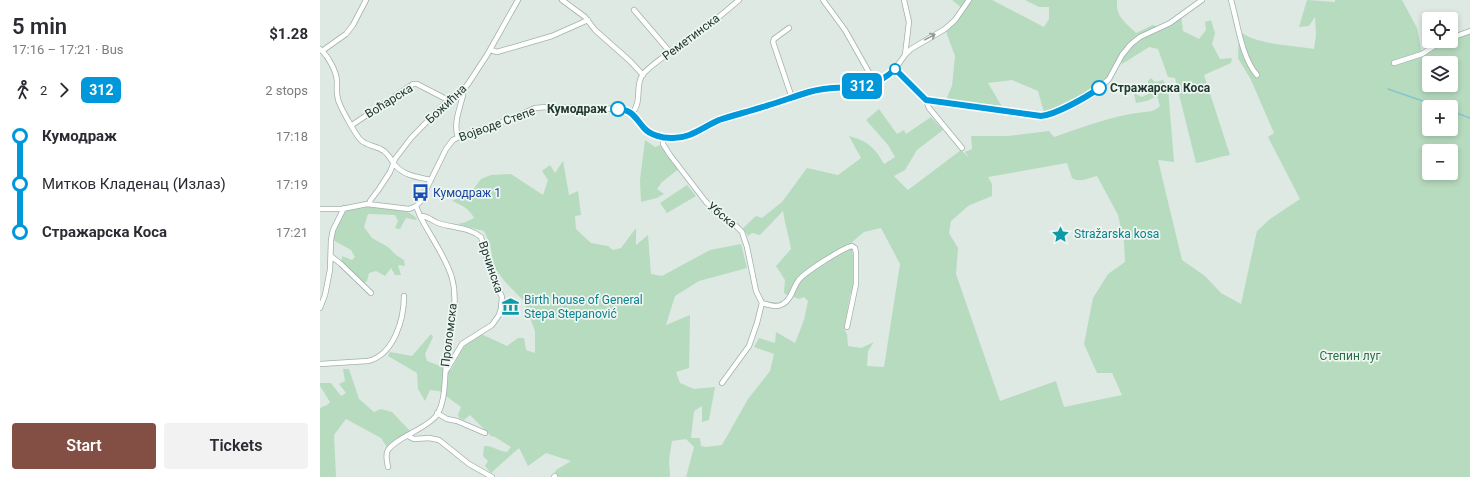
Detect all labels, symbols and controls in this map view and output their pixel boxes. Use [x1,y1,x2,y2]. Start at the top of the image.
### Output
street label: Реметинска [660,11,722,63]
map controls [1422,12,1458,180]
button: locate [1422,12,1458,48]
text: 5 min [12,14,67,39]
text: $1.28 [269,25,308,43]
one-way arrow [924,33,936,41]
text: 17:16 – 17:21 · Bus [12,42,124,57]
button: layers [1422,56,1458,92]
unlabelled marker [889,63,901,75]
line badge: 312 [839,73,885,99]
text: 312 [850,78,874,94]
icon: walk [12,79,34,101]
icon: forward [53,79,75,101]
marker: Стражарска Коса [1091,80,1107,96]
street label: Воћарска [363,81,415,121]
place label: Стражарска Коса [1110,81,1211,95]
text: 312 [89,82,113,98]
street label: Божићна [423,82,469,126]
text: 2 [40,83,47,98]
text: 2 stops [265,83,308,98]
button: + [1422,100,1458,136]
marker: Кумодраж [610,101,626,117]
place label: Кумодраж [547,102,608,116]
street label: Војводе Степе [457,104,537,144]
text: Кумодраж [42,127,117,145]
text: 17:18 [276,129,308,144]
button: − [1422,144,1458,180]
text: Митков Кладенац (Излаз) [42,175,226,193]
text: 17:19 [276,177,308,192]
bus stop icon: Кумодраж 1 [410,183,430,203]
place label: Кумодраж 1 [433,186,501,200]
street label: Убска [705,199,739,231]
text: Стражарска Коса [42,223,167,241]
place icon: Stražarska kosa [1051,224,1071,244]
text: 17:21 [276,225,308,240]
place label: Stražarska kosa [1074,227,1159,241]
street label: Врчинска [476,239,506,295]
place label: Birth house of General Stepa Stepanović [524,293,643,321]
museum icon: Birth house of General Stepa Stepanović [501,297,521,317]
street label: Проломска [438,302,460,368]
park label: Степин луг [1320,349,1380,363]
button: Start [12,423,156,469]
button: Tickets [164,423,308,469]

